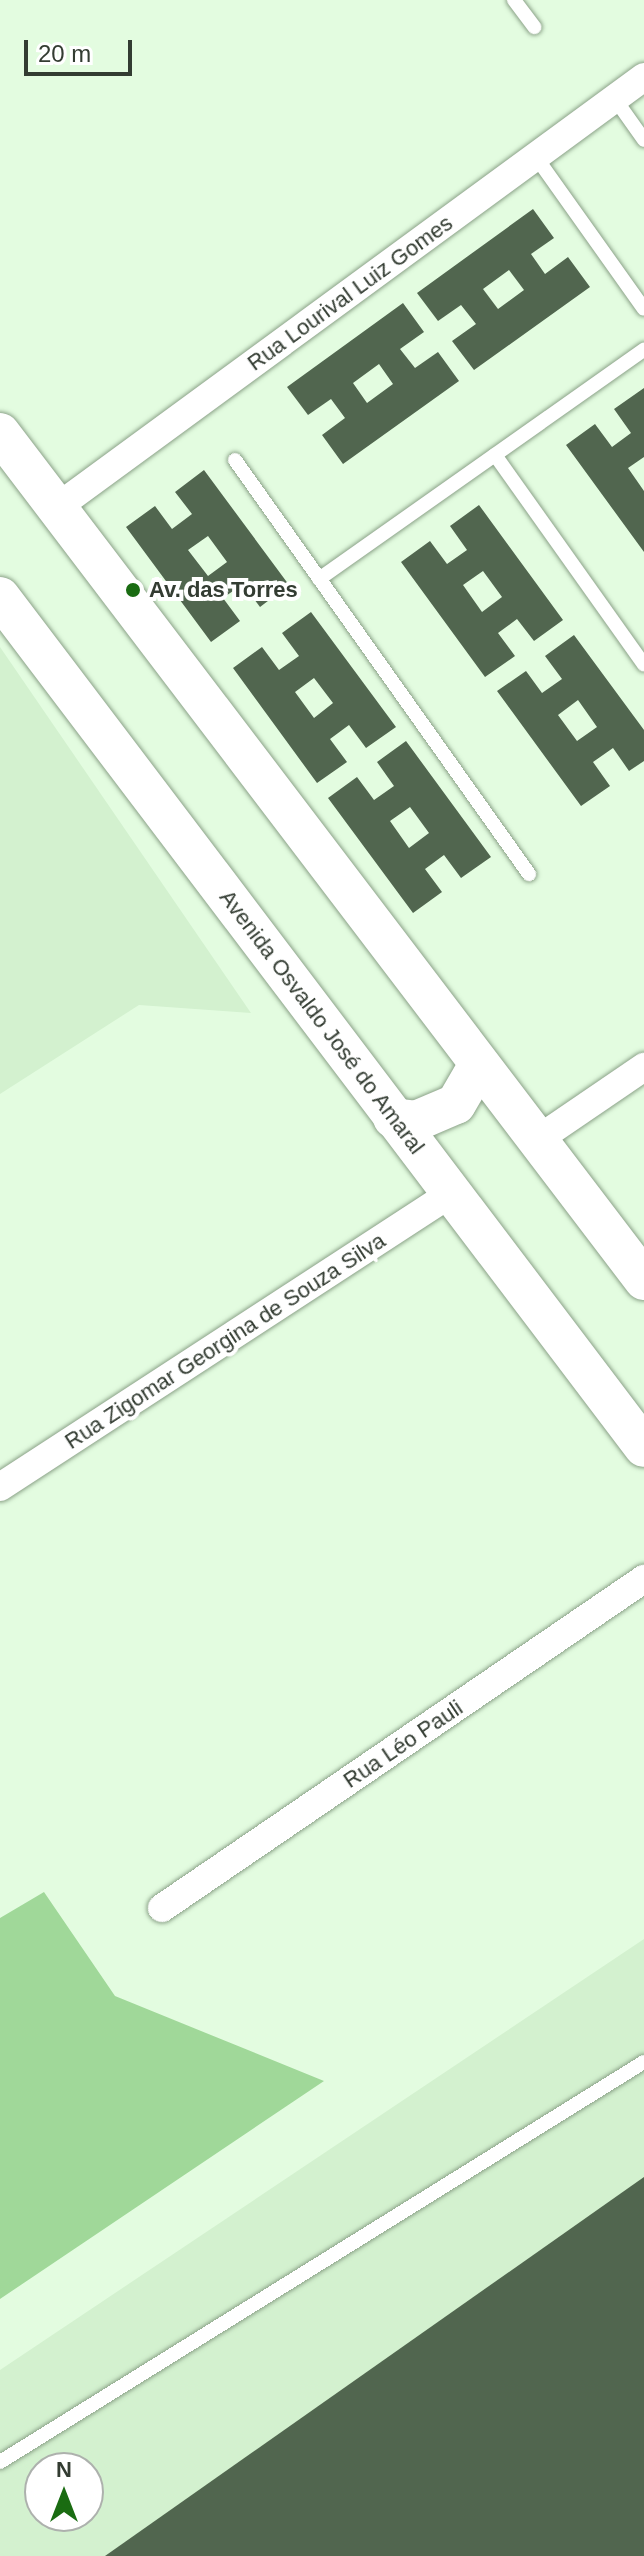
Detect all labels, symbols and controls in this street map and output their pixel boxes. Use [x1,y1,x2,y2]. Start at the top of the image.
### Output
scale bar [28,24,136,74]
text: 20 m [38,40,91,67]
street label: Rua Lourival Luiz Gomes [242,210,458,376]
place label: Av. das Torres [149,577,298,603]
marker: Av. das Torres [124,581,142,599]
street label: Avenida Osvaldo José do Amaral [214,884,430,1160]
street label: Rua Zigomar Georgina de Souza Silva [60,1227,390,1455]
street label: Rua Léo Pauli [338,1694,468,1794]
north arrow [24,2452,104,2532]
text: N [56,2457,72,2482]

